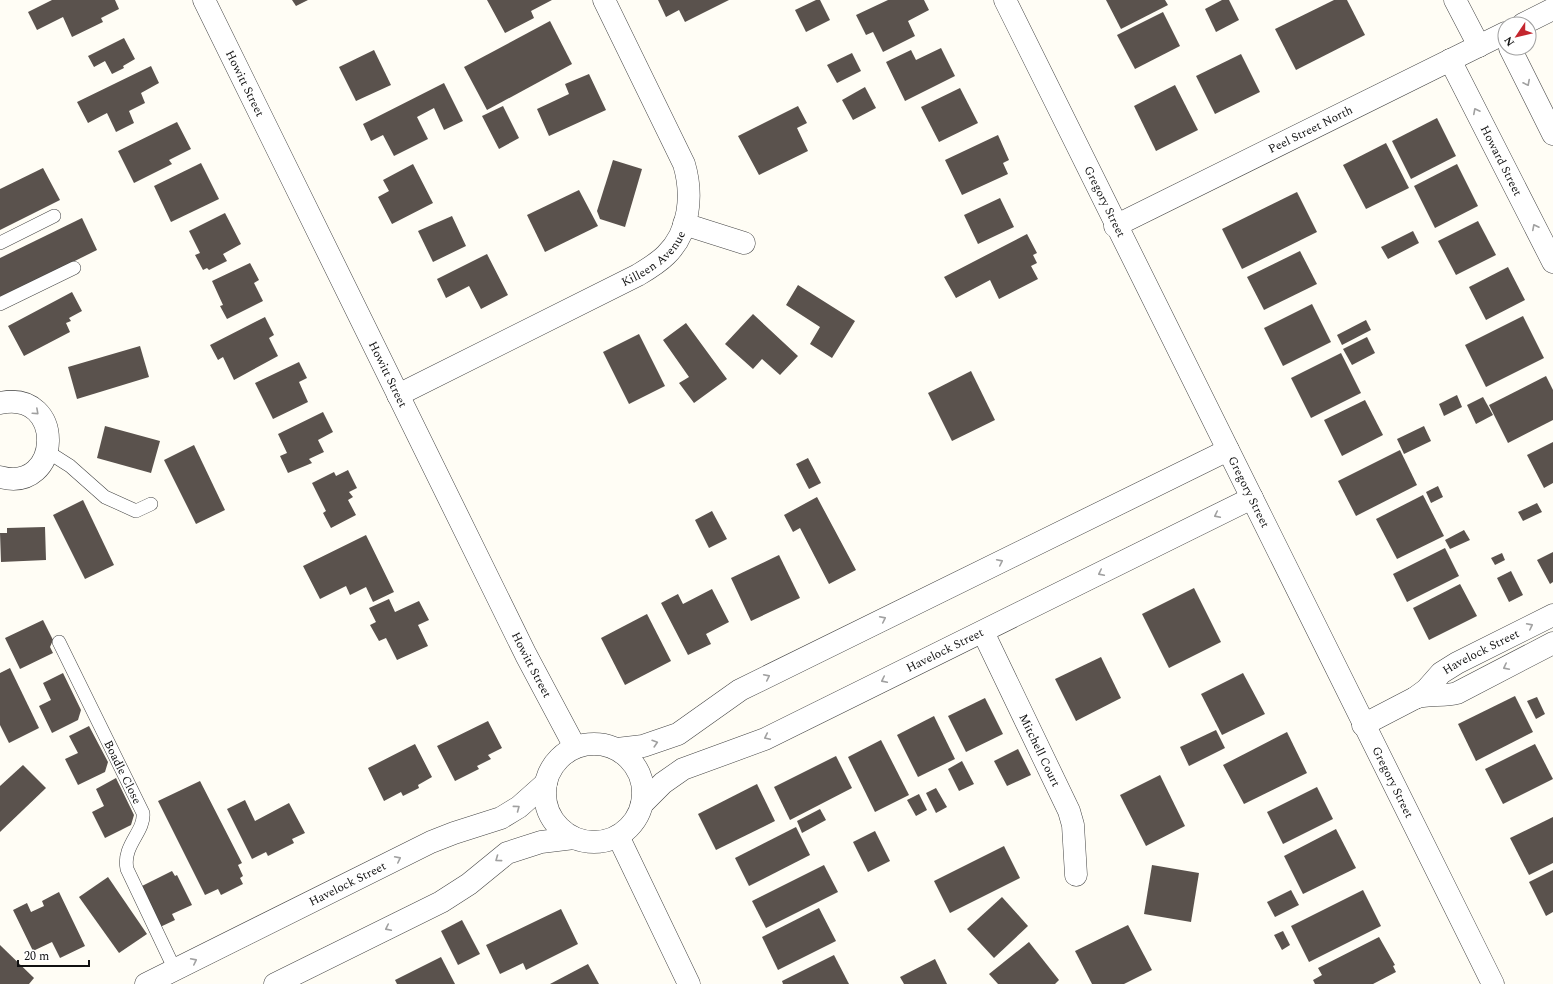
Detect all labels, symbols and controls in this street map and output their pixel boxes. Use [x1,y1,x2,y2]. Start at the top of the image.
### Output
north arrow [1497,16,1537,56]
text: N [1500,33,1519,50]
street label: Howitt Street [220,47,269,120]
one-way arrow [1522,79,1530,86]
street label: Peel Street North [1265,101,1356,159]
one-way arrow [1474,108,1481,115]
street label: Howard Street [1475,122,1527,200]
street label: Gregory Street [1079,163,1130,241]
one-way arrow [1533,224,1540,231]
street label: Killeen Avenue [618,228,691,292]
street label: Howitt Street [363,338,412,411]
one-way arrow [31,408,39,415]
street label: Gregory Street [1223,453,1274,531]
one-way arrow [1214,510,1222,518]
one-way arrow [996,559,1003,567]
one-way arrow [1098,568,1105,576]
one-way arrow [879,617,886,624]
street label: Havelock Street [903,623,987,678]
one-way arrow [1526,623,1533,631]
street label: Havelock Street [1439,624,1523,680]
street label: Howitt Street [506,629,556,701]
one-way arrow [1503,663,1510,670]
one-way arrow [762,674,770,682]
one-way arrow [881,675,888,683]
street label: Mitchell Court [1014,711,1065,790]
one-way arrow [764,732,772,740]
street label: Boadle Close [99,737,146,808]
one-way arrow [652,739,659,748]
street label: Gregory Street [1367,743,1418,821]
one-way arrow [512,806,519,813]
one-way arrow [495,854,502,861]
one-way arrow [394,856,401,864]
street label: Havelock Street [306,857,390,911]
one-way arrow [385,923,392,931]
scale bar [18,942,89,968]
text: 20 m [24,947,49,966]
one-way arrow [190,958,197,965]

